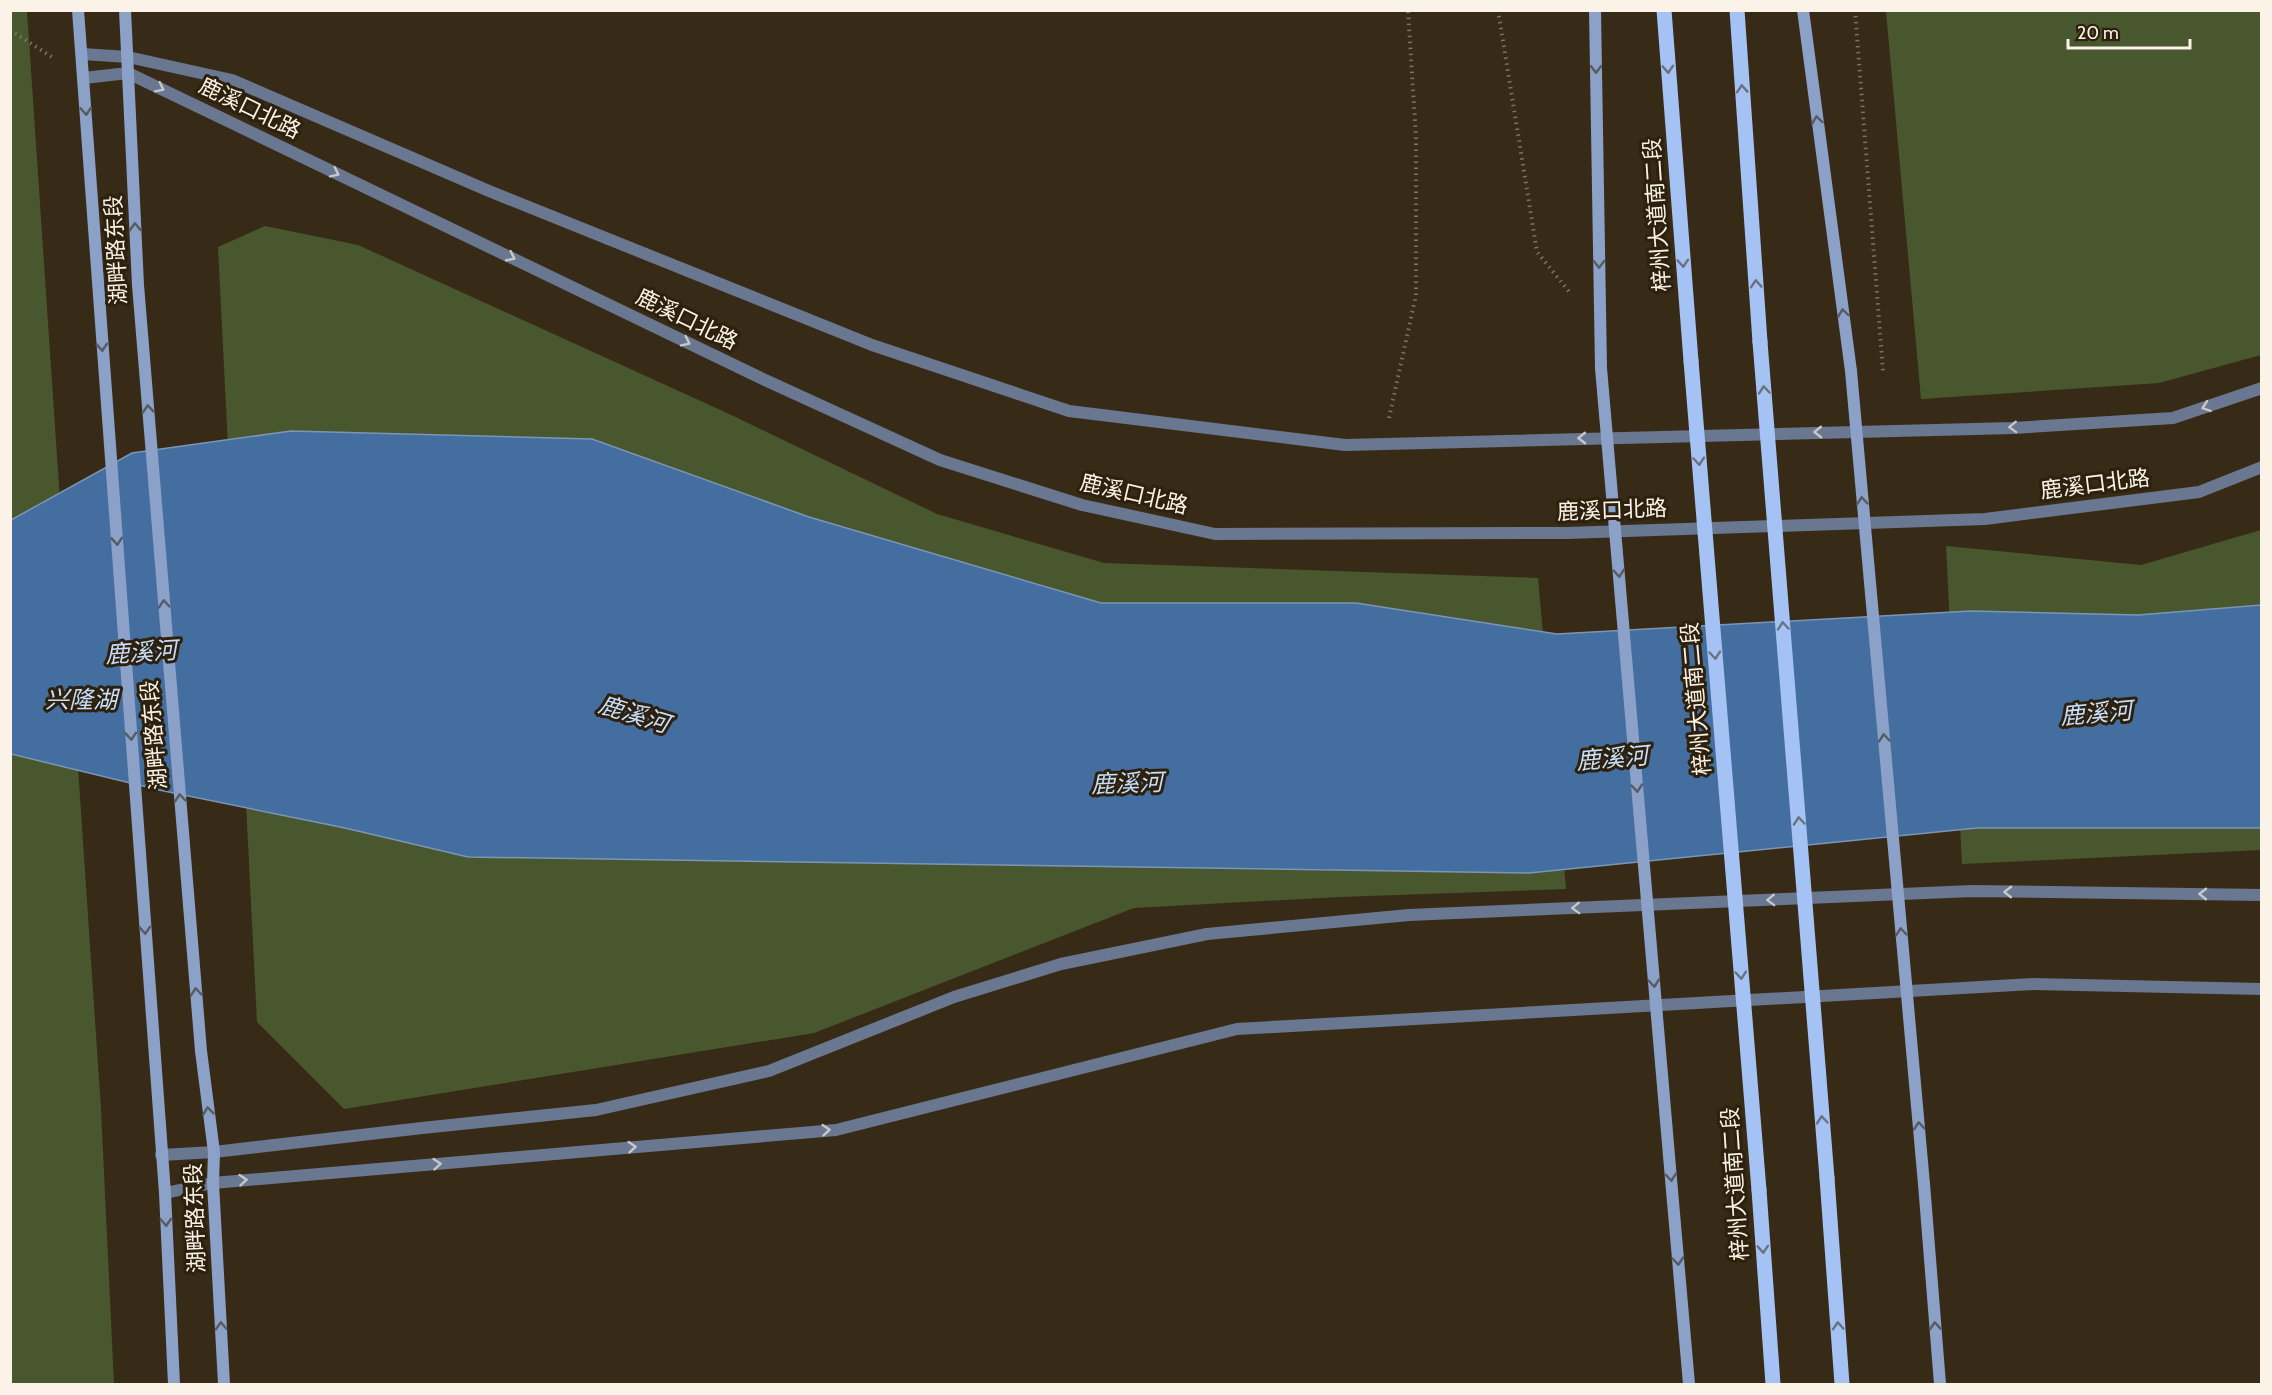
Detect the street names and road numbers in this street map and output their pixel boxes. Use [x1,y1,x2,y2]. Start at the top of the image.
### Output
street label: 鹿溪口北路 [195,72,305,144]
street label: 梓州大道南二段 [1638,137,1676,293]
street label: 湖畔路东段 [100,194,132,306]
street label: 鹿溪口北路 [632,283,742,355]
street label: 鹿溪口北路 [2039,464,2151,504]
street label: 鹿溪口北路 [1077,468,1191,520]
street label: 鹿溪口北路 [1557,495,1667,525]
street label: 梓州大道南二段 [1676,621,1716,777]
street label: 湖畔路东段 [136,679,172,791]
street label: 梓州大道南二段 [1716,1106,1754,1262]
street label: 湖畔路东段 [180,1163,210,1273]

